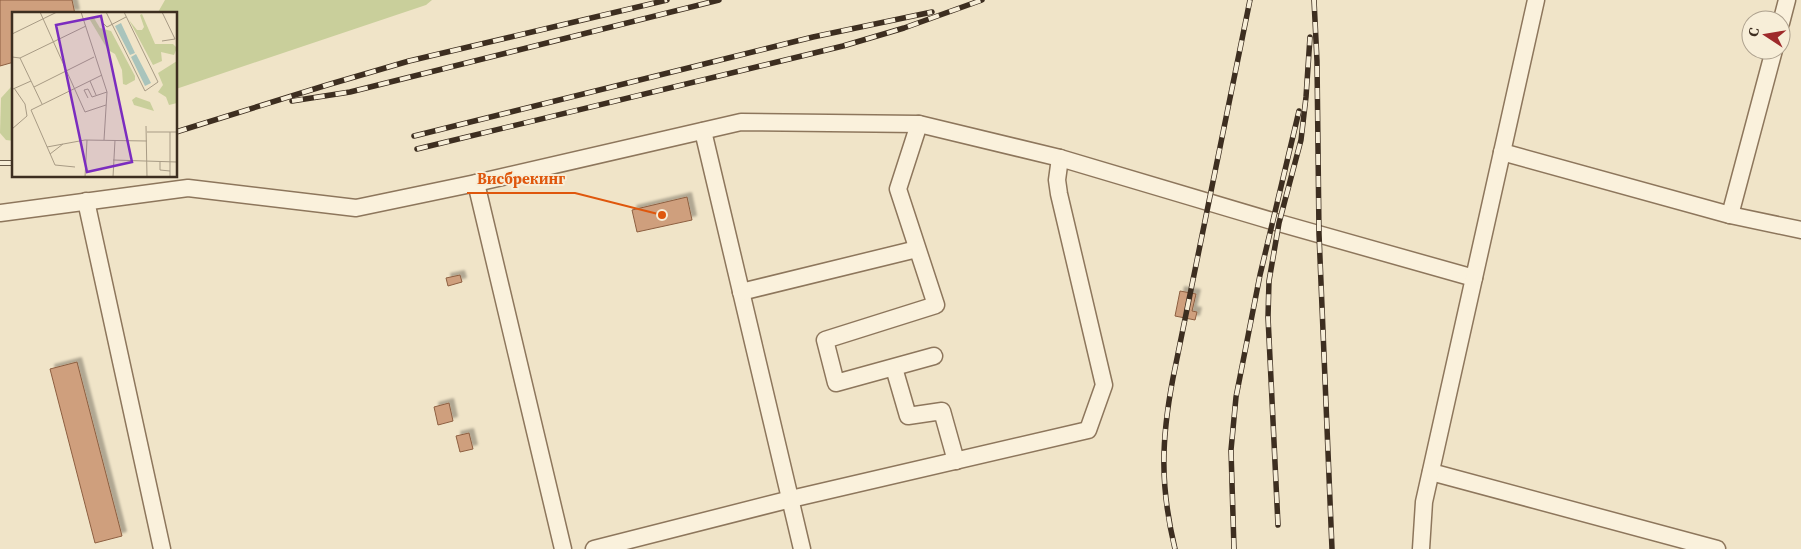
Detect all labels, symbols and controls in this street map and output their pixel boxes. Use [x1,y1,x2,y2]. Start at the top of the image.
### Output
north arrow [1741,10,1791,60]
inset map [12,12,178,178]
text: С [1743,26,1764,39]
callout: Висбрекинг [467,163,575,193]
text: Висбрекинг [477,168,565,189]

